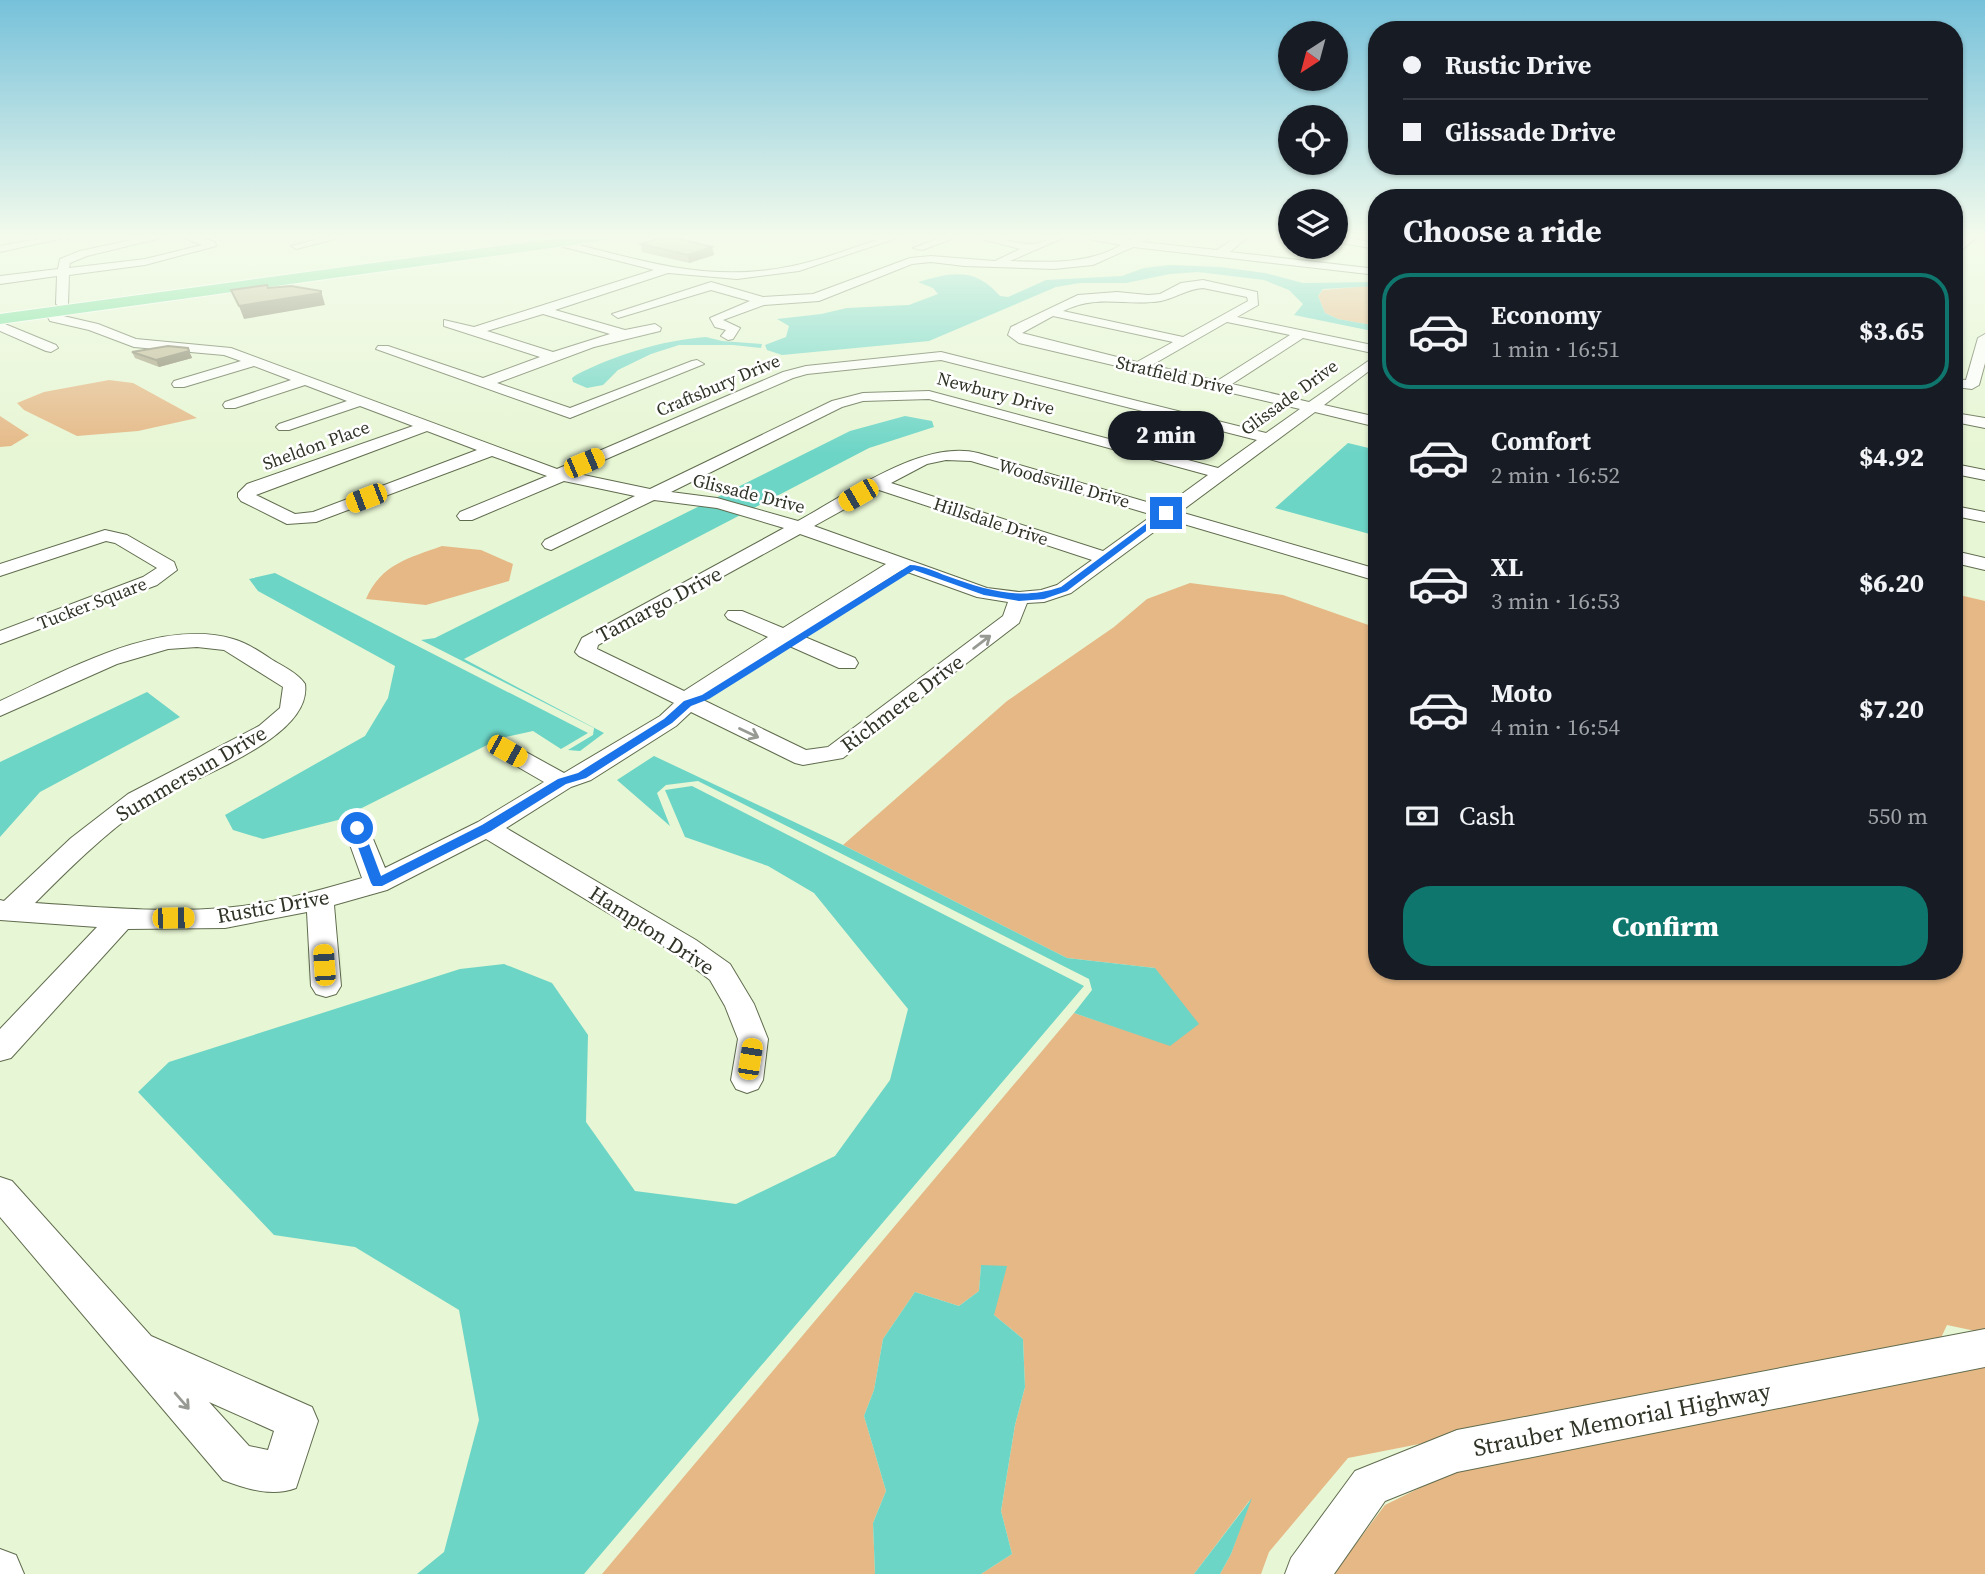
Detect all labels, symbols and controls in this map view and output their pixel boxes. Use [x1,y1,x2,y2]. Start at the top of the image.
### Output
north arrow [1278,21,1348,91]
map controls [1278,21,1348,259]
text: Rustic Drive [1445,47,1591,83]
button: locate [1278,105,1348,175]
text: Glissade Drive [1445,114,1616,150]
button: layers [1278,189,1348,259]
text: Choose a ride [1403,209,1602,253]
text: Economy [1491,297,1602,333]
icon: car [1407,300,1470,363]
text: $3.65 [1859,313,1924,349]
text: 1 min · 16:51 [1491,333,1620,365]
street label: Craftsbury Drive [652,348,784,422]
street label: Stratfield Drive [1114,349,1236,401]
street label: Glissade Drive [1235,353,1343,441]
street label: Newbury Drive [934,365,1058,421]
callout: 2 min [1108,412,1224,461]
street label: Sheldon Place [259,414,373,476]
text: 2 min [1136,419,1196,451]
text: Comfort [1491,423,1591,459]
icon: car [1407,426,1470,489]
text: $4.92 [1859,439,1924,475]
car [561,445,608,481]
street label: Woodsville Drive [995,452,1133,514]
text: 2 min · 16:52 [1491,459,1620,491]
street label: Glissade Drive [690,467,808,519]
car [835,475,882,515]
car [343,481,390,515]
street label: Hillsdale Drive [930,491,1052,551]
route end [1150,497,1182,529]
text: XL [1491,549,1523,585]
icon: car [1407,552,1470,615]
street label: Tamargo Drive [591,559,727,649]
text: $6.20 [1859,565,1924,601]
street label: Tucker Square [34,571,150,635]
text: 3 min · 16:53 [1491,585,1620,617]
one-way arrow [972,635,991,649]
street label: Richmere Drive [835,647,969,759]
text: Moto [1491,675,1552,711]
icon: car [1407,678,1470,741]
text: $7.20 [1859,691,1924,727]
text: 4 min · 16:54 [1491,711,1620,743]
street label: Summersun Drive [110,718,272,828]
one-way arrow [738,726,759,740]
car [484,732,531,770]
icon: cash [1403,797,1441,835]
text: Cash [1459,798,1515,834]
text: 550 m [1867,800,1928,832]
route start [341,812,373,844]
street label: Hampton Drive [584,879,720,981]
street label: Rustic Drive [215,882,331,930]
button: Confirm [1403,886,1928,966]
car [152,907,195,929]
car [313,943,336,987]
car [737,1037,764,1081]
street label: Strauber Memorial Highway [1470,1374,1774,1464]
one-way arrow [174,1392,190,1410]

